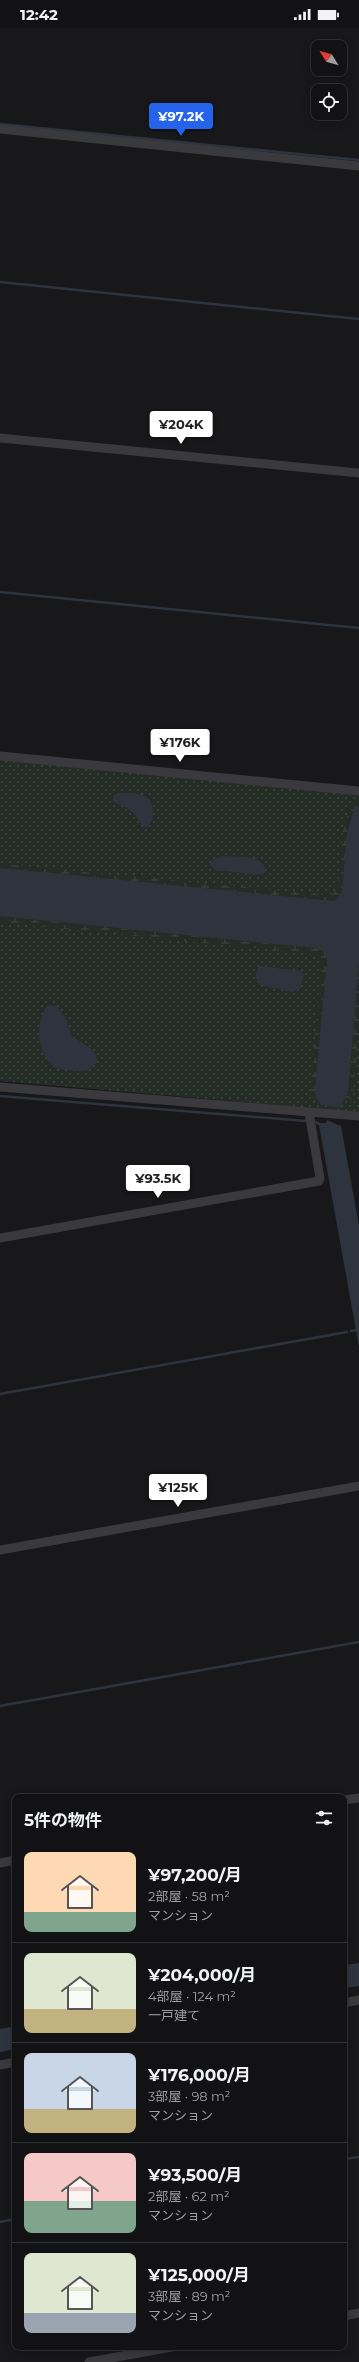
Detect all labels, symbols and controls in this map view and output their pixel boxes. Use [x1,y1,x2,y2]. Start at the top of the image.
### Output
text: 12:42 [20,5,58,24]
north arrow [311,40,347,76]
map controls [311,40,347,120]
button: locate [311,84,347,120]
pin: ¥97.2K [148,103,214,137]
text: ¥97.2K [158,108,204,124]
pin: ¥204K [153,411,209,445]
text: ¥204K [159,416,203,432]
pin: ¥176K [152,729,208,763]
text: ¥176K [160,734,200,750]
pin: ¥93.5K [125,1165,191,1199]
text: ¥93.5K [135,1170,181,1186]
pin: ¥125K [150,1474,206,1508]
text: ¥125K [158,1479,198,1495]
icon: filters [313,1807,335,1829]
text: 5件の物件 [24,1810,102,1830]
text: ¥97,200/月 [148,1865,242,1885]
icon: home [56,1868,104,1916]
text: 2部屋 · 58 m² [148,1888,230,1904]
text: マンション [148,1907,213,1923]
text: ¥204,000/月 [148,1965,256,1985]
icon: home [56,1969,104,2017]
text: 4部屋 · 124 m² [148,1988,236,2004]
text: 一戸建て [148,2007,200,2023]
text: ¥176,000/月 [148,2065,251,2085]
icon: home [56,2069,104,2117]
text: 3部屋 · 98 m² [148,2088,230,2104]
text: マンション [148,2107,213,2123]
text: ¥93,500/月 [148,2165,242,2185]
icon: home [56,2169,104,2217]
text: 2部屋 · 62 m² [148,2188,230,2204]
text: マンション [148,2207,213,2223]
text: ¥125,000/月 [148,2265,250,2285]
icon: home [56,2269,104,2317]
text: 3部屋 · 89 m² [148,2288,230,2304]
text: マンション [148,2307,213,2323]

